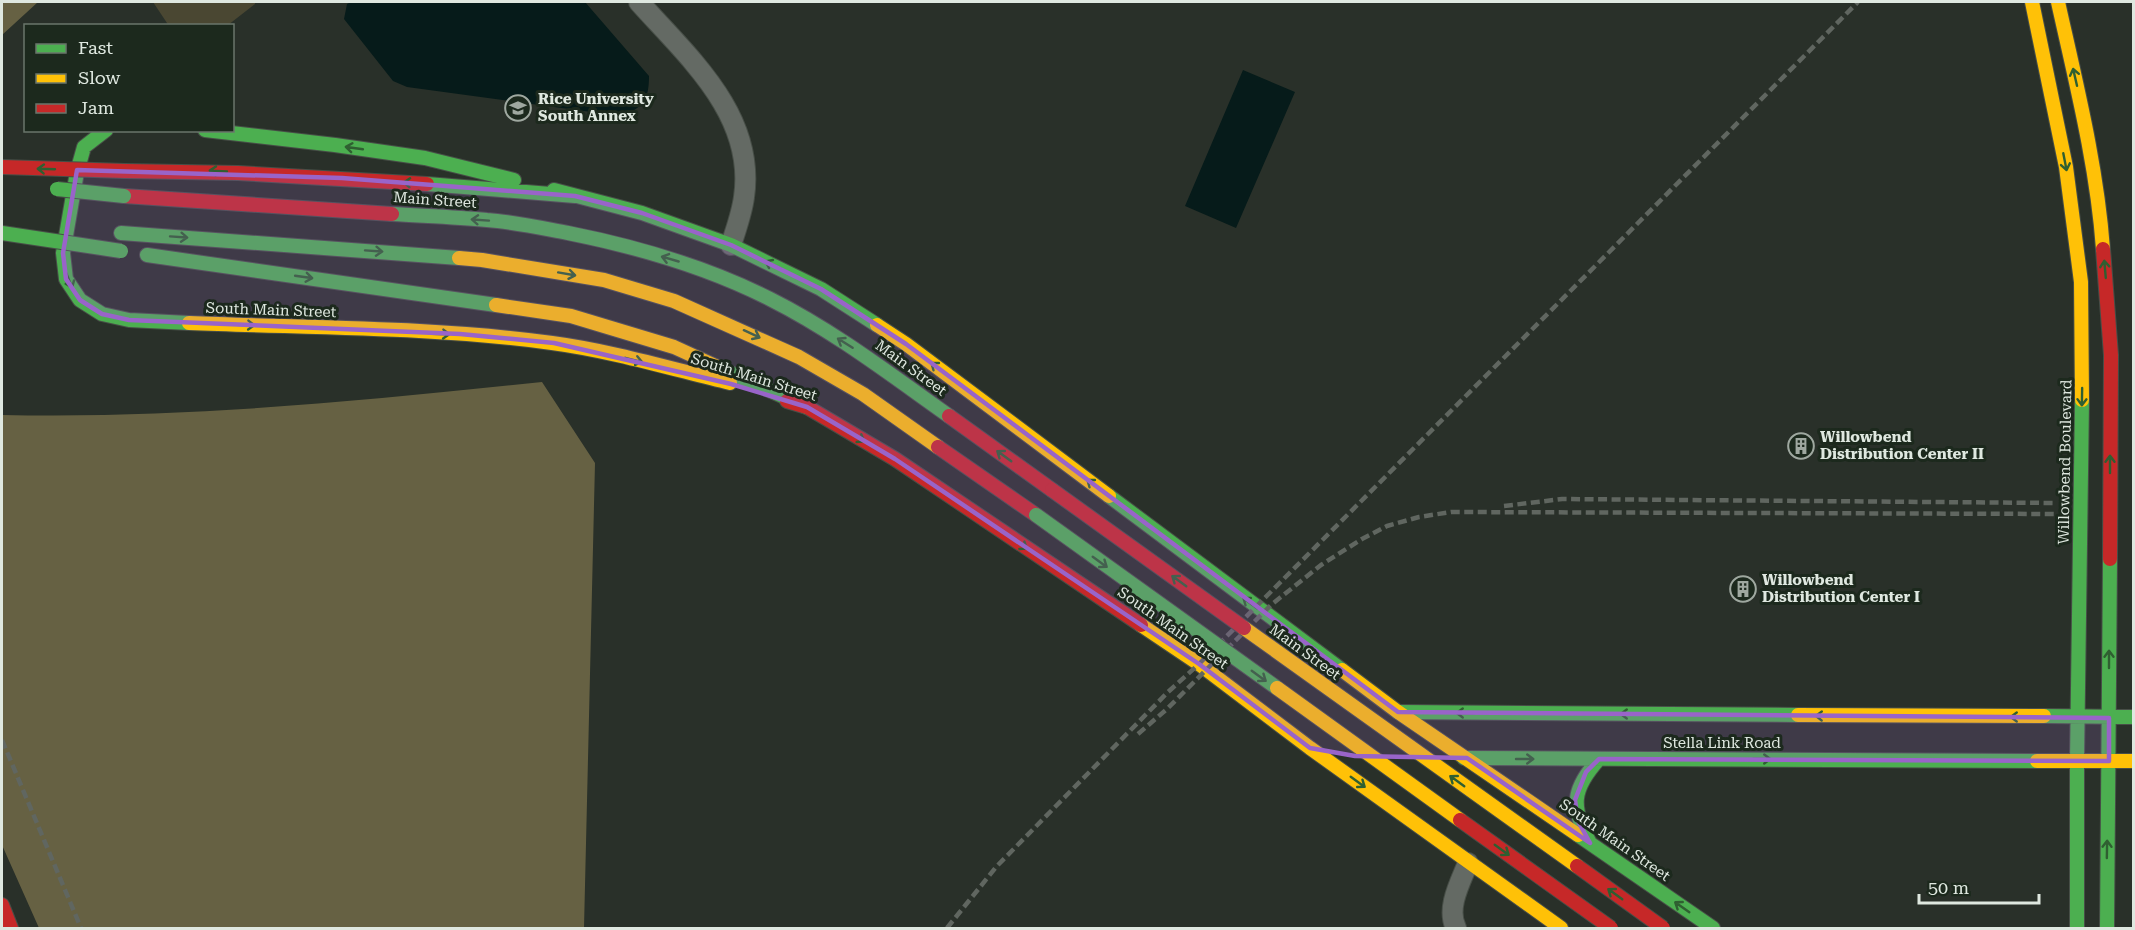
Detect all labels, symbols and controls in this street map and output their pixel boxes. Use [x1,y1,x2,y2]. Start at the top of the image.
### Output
legend [24,24,234,132]
text: Fast [78,37,113,58]
text: Slow [78,67,120,88]
one-way arrow [2068,68,2080,87]
place label: Rice University South Annex [538,90,654,125]
school or university icon: Rice University South Annex [503,93,533,123]
text: Jam [78,97,114,118]
one-way arrow [345,142,365,153]
one-way arrow [2060,151,2071,171]
one-way arrow [36,163,56,175]
one-way arrow [208,166,228,177]
one-way arrow [403,177,423,188]
street label: Main Street [393,188,478,212]
one-way arrow [470,214,490,225]
one-way arrow [169,232,188,243]
one-way arrow [363,246,383,257]
one-way arrow [661,253,680,264]
one-way arrow [764,259,782,271]
one-way arrow [2099,260,2110,280]
one-way arrow [557,268,576,279]
one-way arrow [64,270,75,288]
one-way arrow [293,272,313,283]
street label: South Main Street [205,299,337,321]
one-way arrow [236,320,256,331]
one-way arrow [431,328,451,339]
one-way arrow [742,329,760,341]
one-way arrow [837,336,854,349]
street label: Main Street [872,336,950,400]
street label: South Main Street [689,349,820,405]
one-way arrow [624,354,643,366]
one-way arrow [930,362,946,375]
street label: Willowbend Boulevard [2055,379,2075,545]
one-way arrow [2076,387,2088,407]
place label: Willowbend Distribution Center II [1820,428,1984,463]
one-way arrow [848,431,865,443]
building icon: Willowbend Distribution Center II [1786,431,1816,461]
one-way arrow [997,450,1013,462]
one-way arrow [2104,455,2116,475]
one-way arrow [1086,479,1102,492]
one-way arrow [1012,538,1028,550]
one-way arrow [1092,556,1108,568]
place label: Willowbend Distribution Center I [1762,571,1920,606]
building icon: Willowbend Distribution Center I [1728,574,1758,604]
one-way arrow [1171,575,1187,587]
street label: South Main Street [1114,583,1232,673]
one-way arrow [1242,596,1258,609]
street label: Main Street [1266,620,1344,684]
one-way arrow [2103,650,2115,670]
one-way arrow [1250,669,1266,682]
one-way arrow [1456,707,1476,719]
one-way arrow [1620,708,1640,720]
one-way arrow [1815,710,1835,721]
one-way arrow [2010,711,2030,723]
street label: Stella Link Road [1663,734,1781,752]
one-way arrow [1515,753,1535,765]
one-way arrow [1752,753,1772,765]
one-way arrow [1449,775,1465,787]
one-way arrow [1350,776,1366,788]
street label: South Main Street [1556,795,1674,885]
one-way arrow [2102,840,2113,860]
one-way arrow [1494,844,1510,857]
scale bar [1919,867,2039,905]
text: 50 m [1928,877,1969,898]
one-way arrow [1608,888,1624,901]
one-way arrow [1674,901,1690,913]

